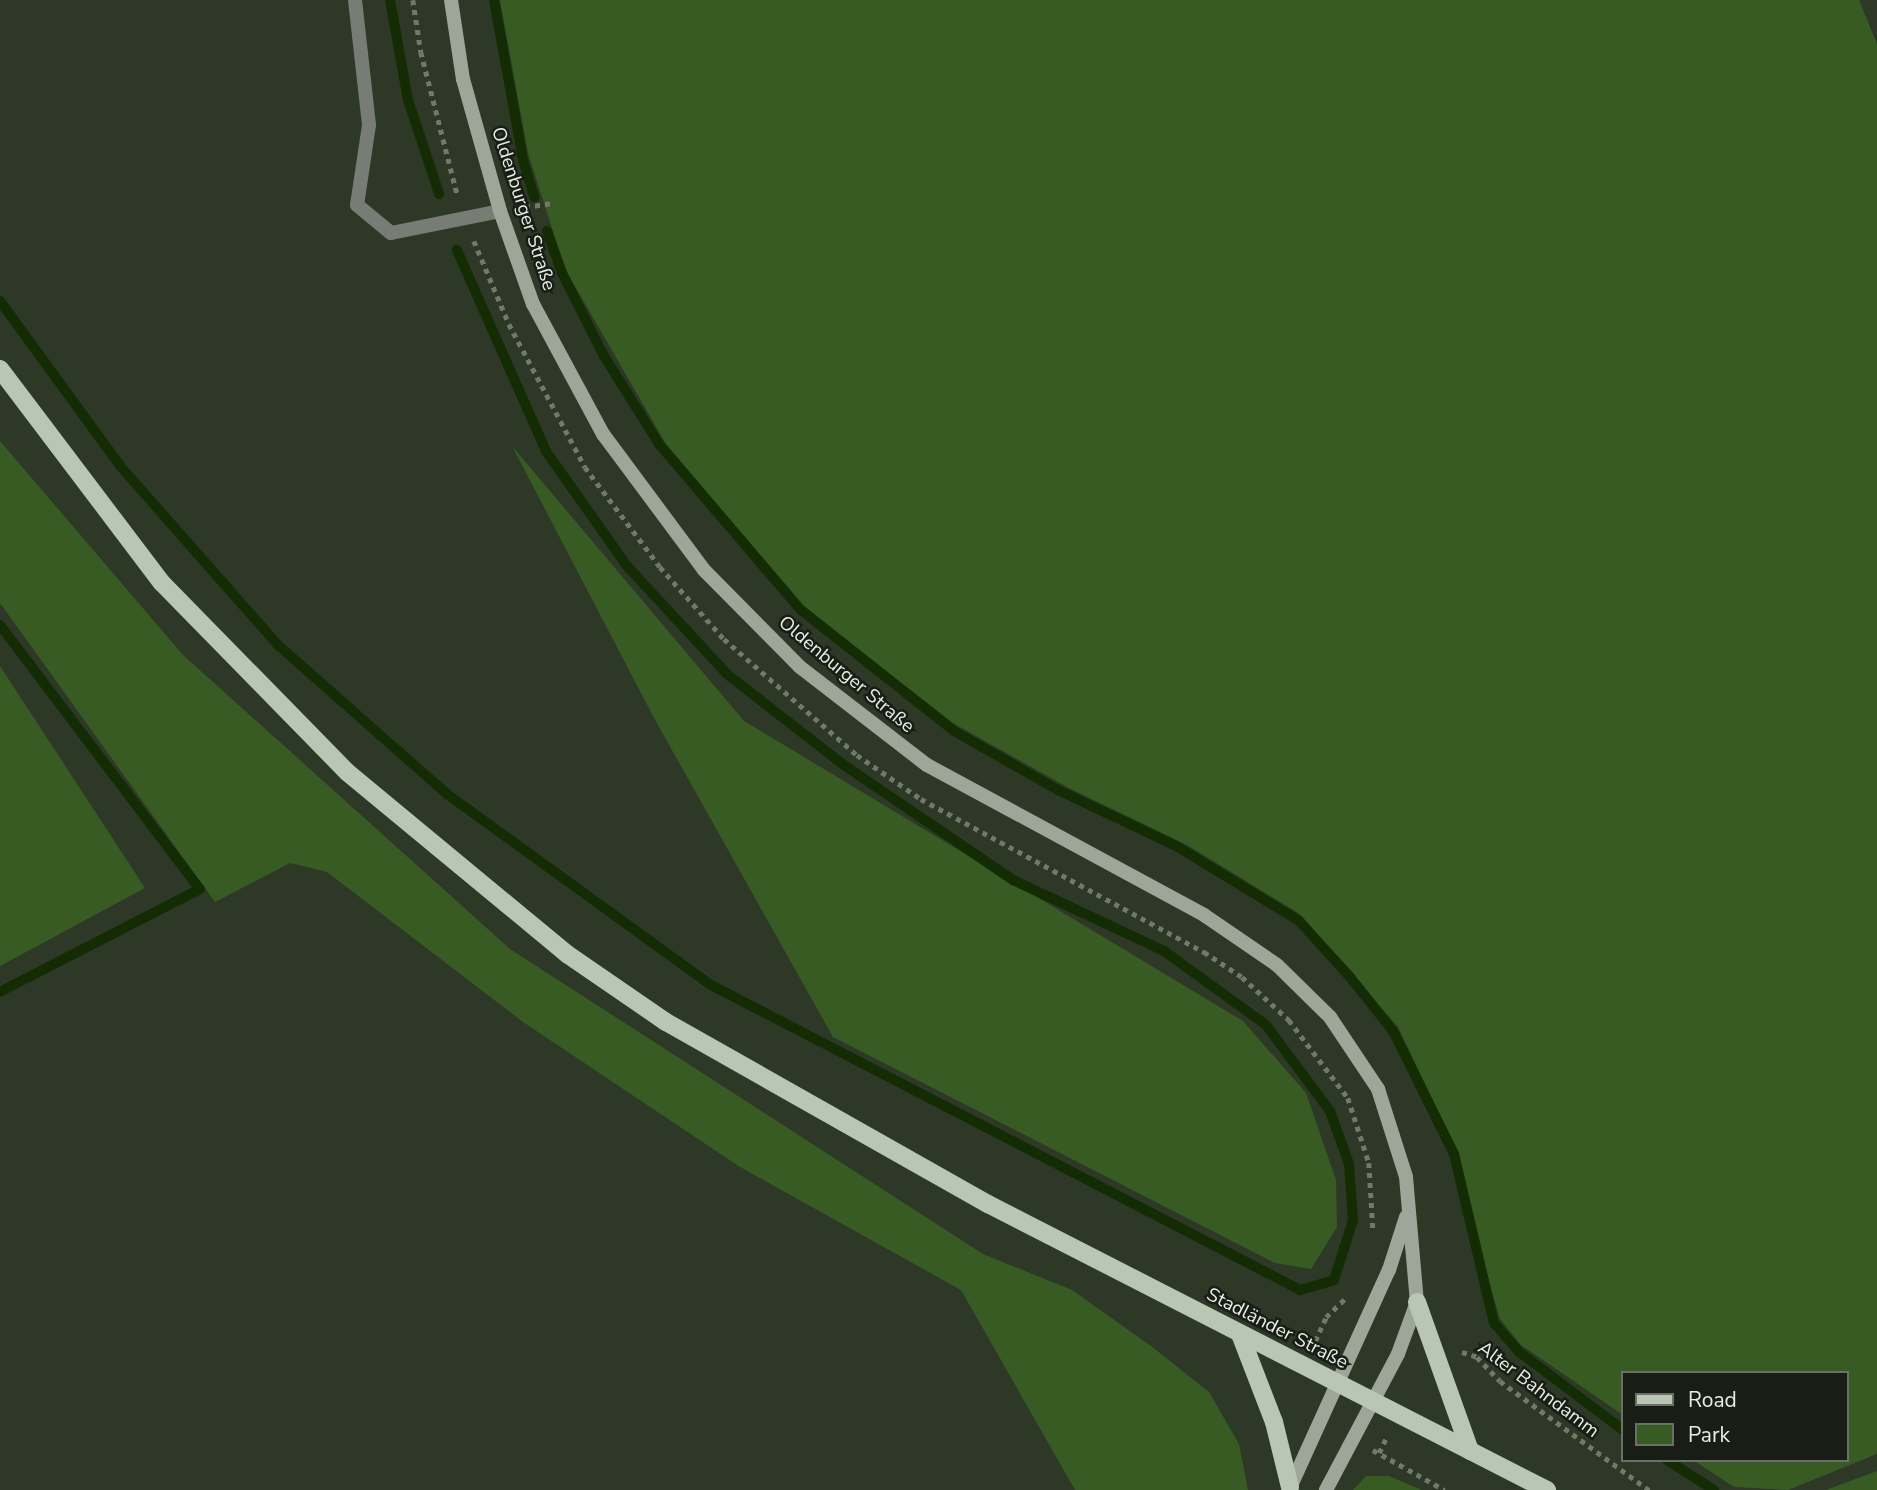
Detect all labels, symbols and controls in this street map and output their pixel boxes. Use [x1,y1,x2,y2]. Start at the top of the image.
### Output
street label: Oldenburger Straße [486,124,560,294]
street label: Oldenburger Straße [773,612,919,738]
street label: Stadländer Straße [1202,1284,1352,1374]
street label: Alter Bahndamm [1473,1337,1603,1443]
legend [1622,1371,1849,1462]
text: Road [1688,1386,1737,1414]
text: Park [1688,1421,1730,1449]

